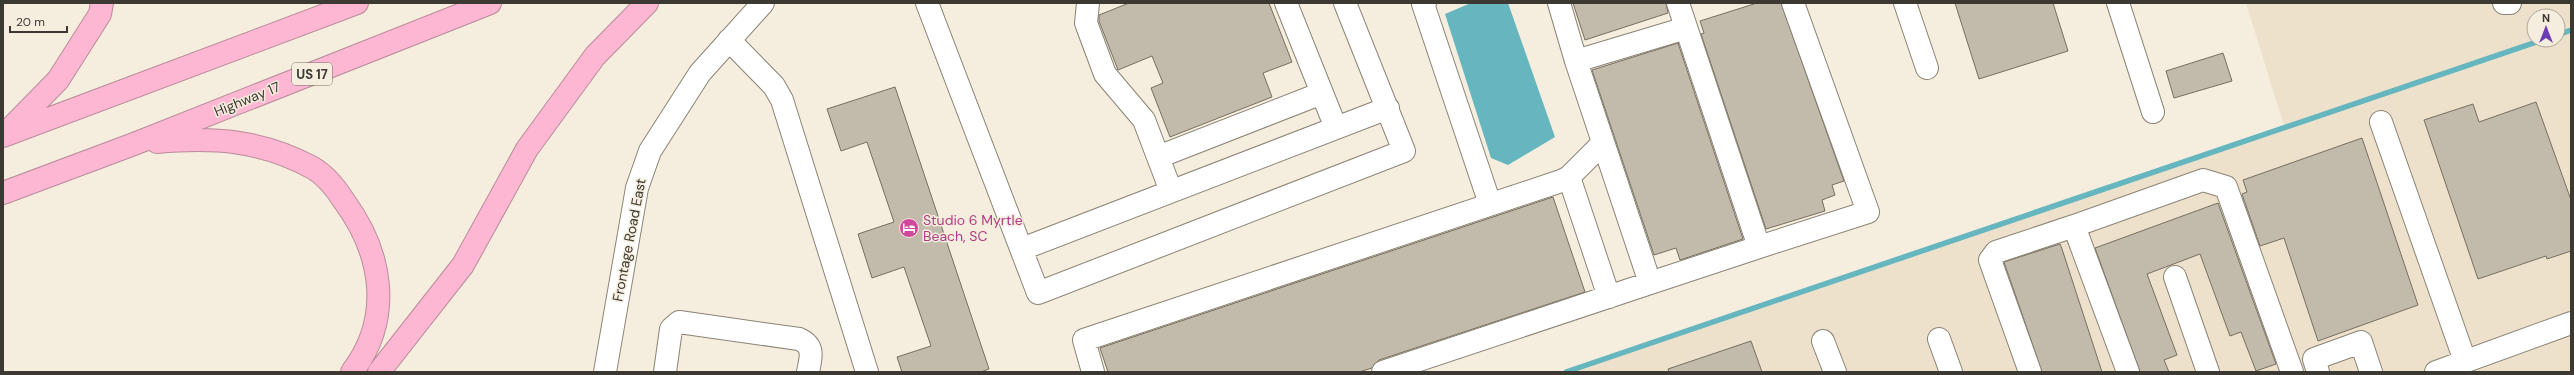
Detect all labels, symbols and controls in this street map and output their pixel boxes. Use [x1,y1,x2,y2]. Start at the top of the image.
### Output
scale bar [10,8,67,34]
north arrow [2526,8,2566,48]
text: N [2542,11,2550,25]
text: 20 m [16,14,45,30]
road number: US 17 [292,63,332,85]
street label: Highway 17 [211,78,283,120]
street label: Frontage Road East [608,177,650,303]
place label: Studio 6 Myrtle Beach, SC [923,211,1023,245]
hotel icon: Studio 6 Myrtle Beach, SC [898,217,920,239]

